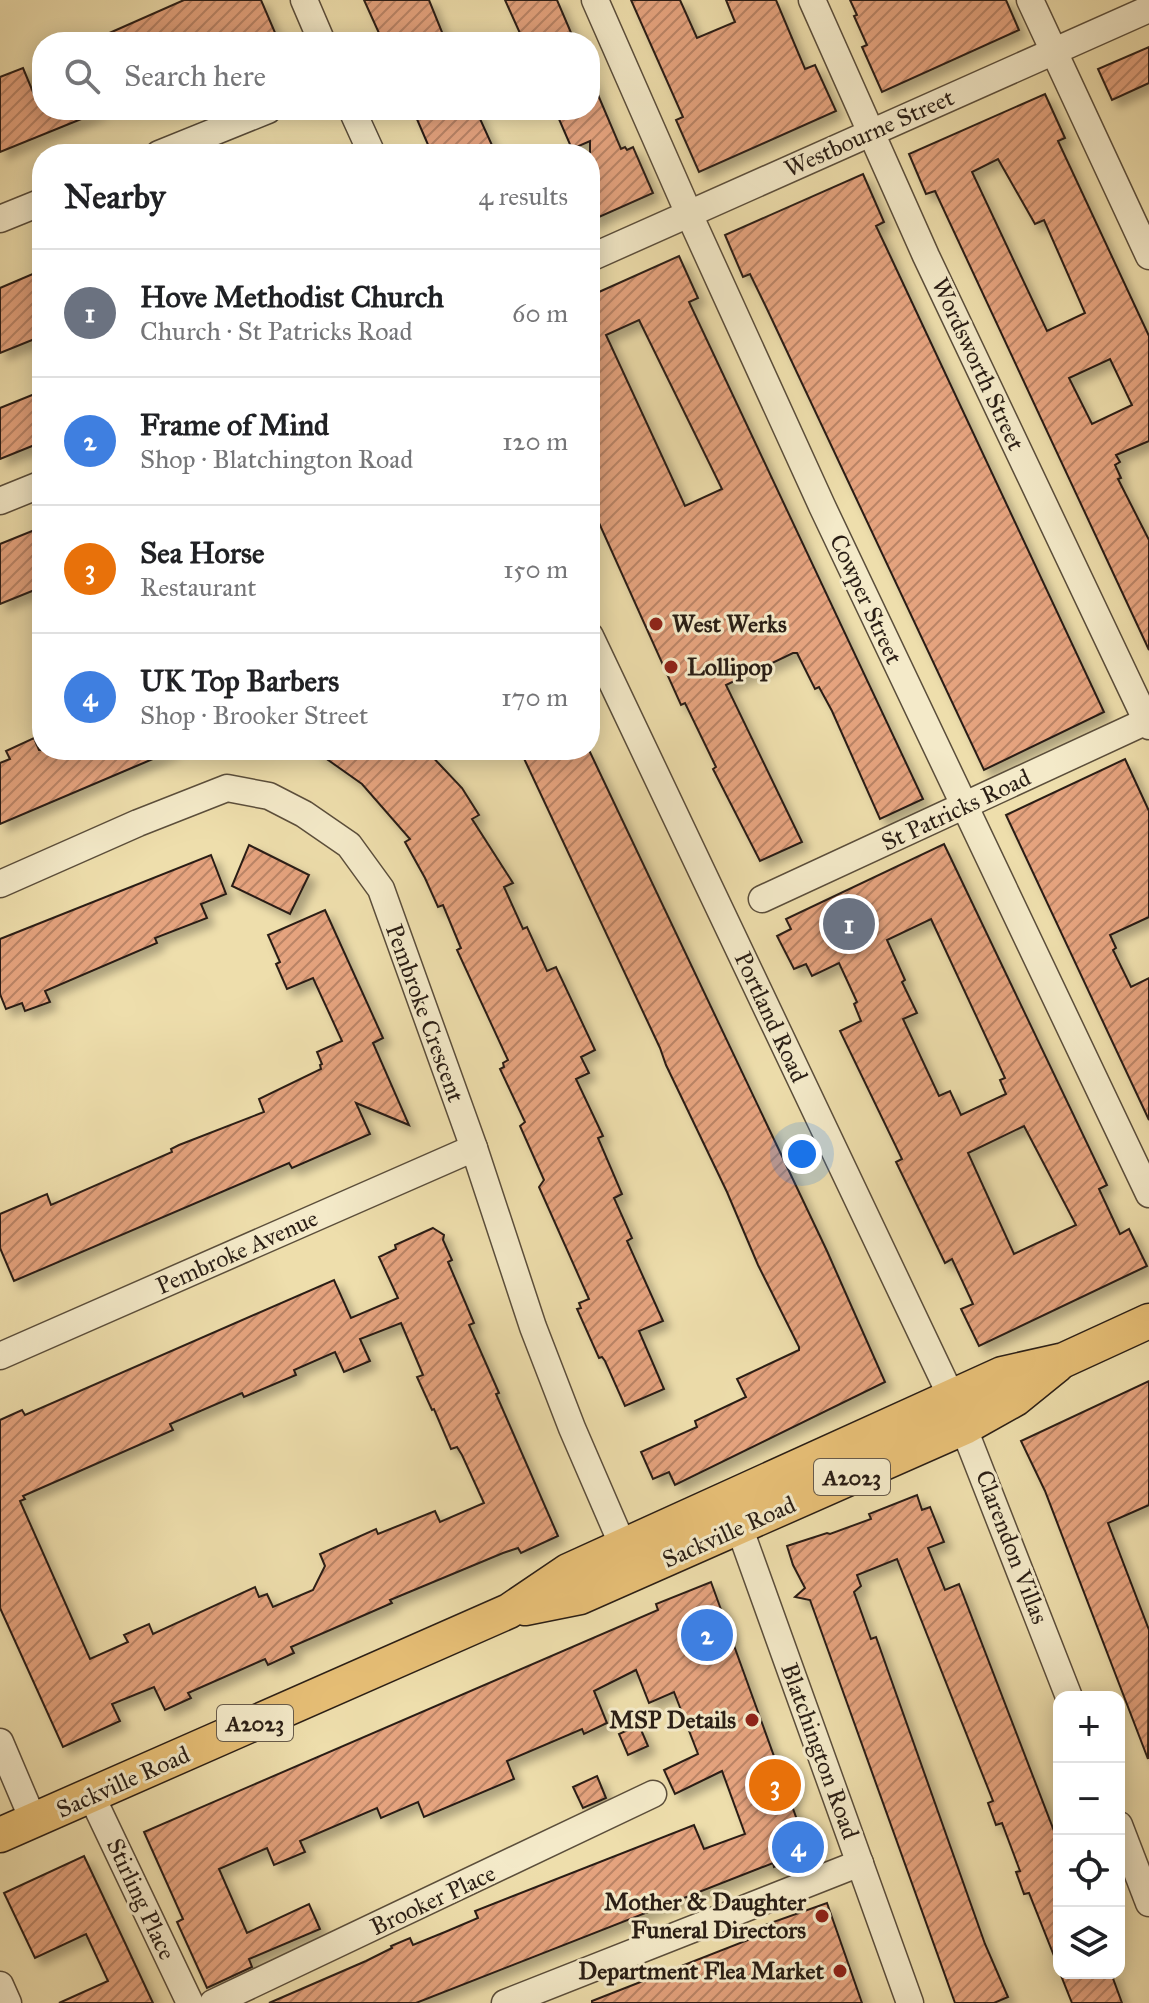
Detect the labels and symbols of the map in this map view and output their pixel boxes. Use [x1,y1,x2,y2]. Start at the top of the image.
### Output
street label: Westbourne Street [780,82,959,184]
street label: Wordsworth Street [925,273,1031,456]
street label: Cowper Street [823,529,909,669]
place label: West Werks [672,609,787,639]
marker: West Werks [647,615,665,633]
place label: Lollipop [687,652,773,682]
marker: Lollipop [662,658,680,676]
street label: St Patricks Road [877,762,1035,858]
pin: 1 [823,894,875,954]
street label: Pembroke Crescent [379,920,471,1107]
street label: Portland Road [728,947,814,1087]
your location [782,1134,822,1174]
street label: Pembroke Avenue [151,1203,323,1301]
road number: A2023 [814,1459,890,1495]
street label: Clarendon Villas [969,1466,1055,1628]
street label: Sackville Road [658,1489,800,1575]
pin: 2 [681,1605,733,1665]
street label: Blatchington Road [774,1659,866,1843]
road number: A2023 [217,1705,293,1741]
place label: MSP Details [609,1705,736,1735]
marker: MSP Details [743,1711,761,1729]
street label: Sackville Road [52,1739,194,1825]
pin: 3 [749,1755,801,1815]
pin: 4 [772,1817,824,1877]
street label: Stirling Place [100,1833,182,1965]
street label: Brooker Place [366,1858,500,1942]
place label: Mother & Daughter Funeral Directors [604,1887,807,1945]
marker: Mother & Daughter Funeral Directors [813,1907,831,1925]
place label: Department Flea Market [578,1956,825,1986]
marker: Department Flea Market [831,1962,849,1980]

